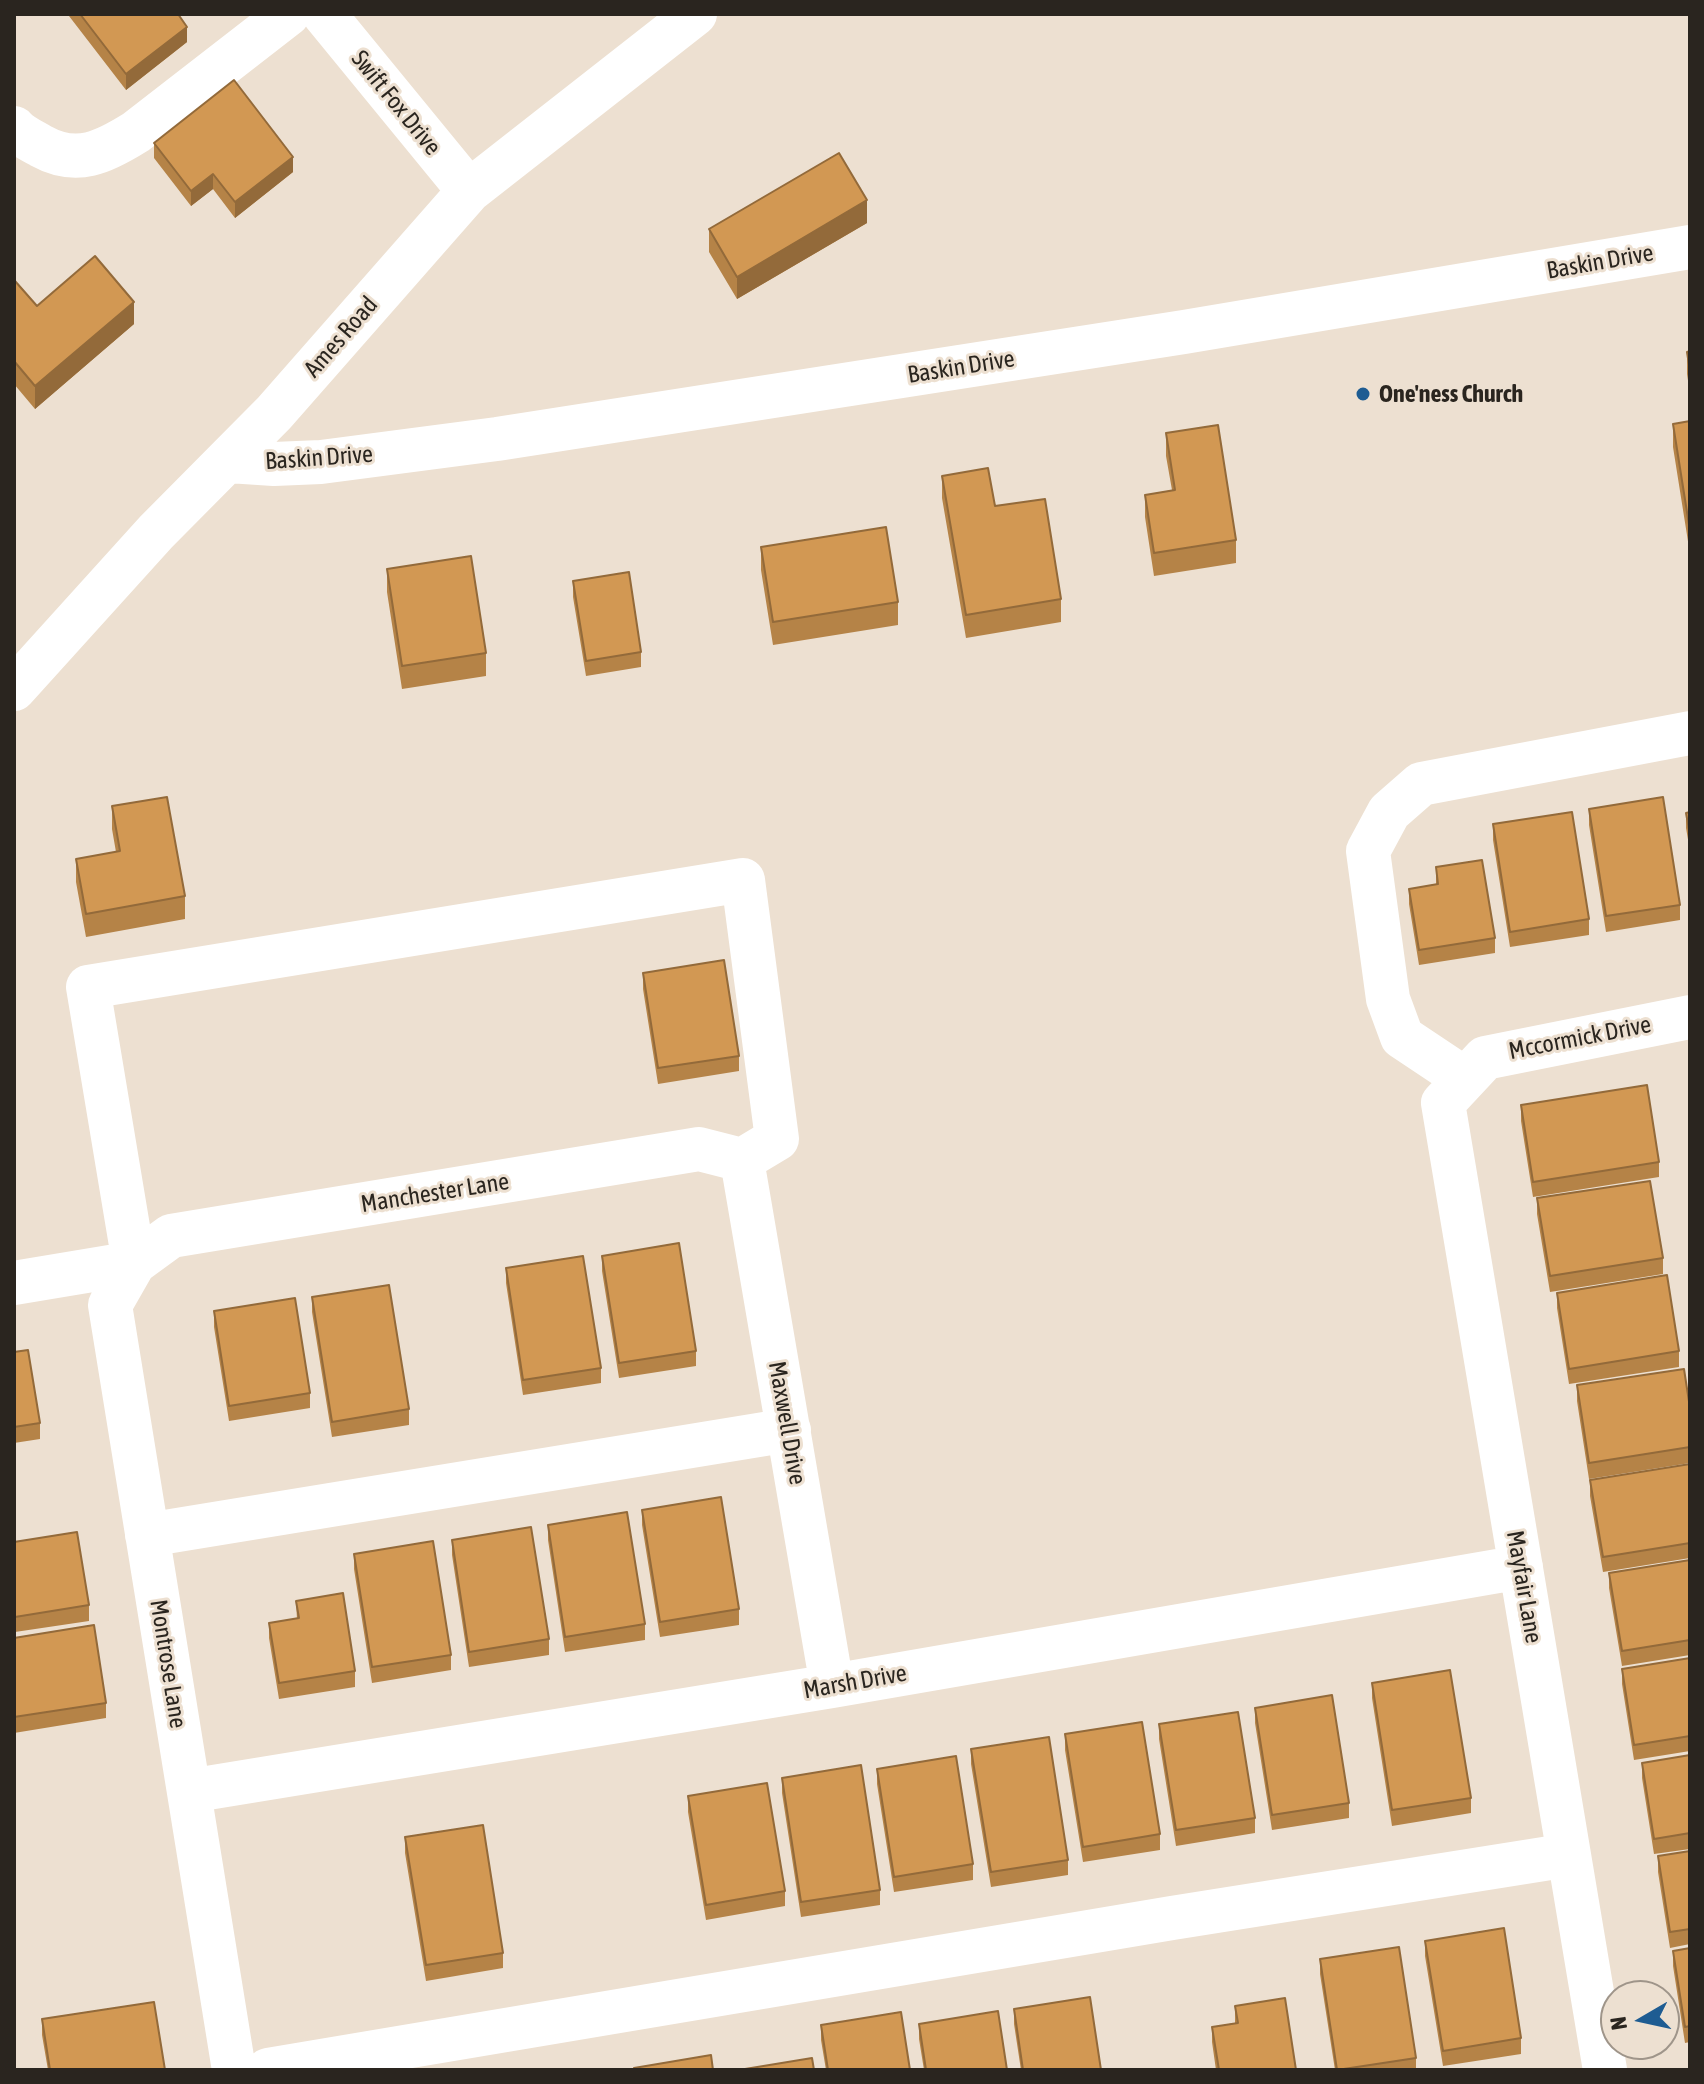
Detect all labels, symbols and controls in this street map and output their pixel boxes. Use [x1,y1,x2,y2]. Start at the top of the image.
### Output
street label: Swift Fox Drive [345,45,447,161]
street label: Baskin Drive [1544,238,1656,286]
street label: Ames Road [298,291,384,383]
street label: Baskin Drive [905,344,1017,390]
place label: One'ness Church [1379,380,1523,408]
marker: One'ness Church [1354,385,1372,403]
street label: Baskin Drive [264,440,374,476]
street label: Mccormick Drive [1506,1010,1654,1066]
street label: Manchester Lane [359,1167,511,1219]
street label: Maxwell Drive [762,1359,812,1487]
street label: Mayfair Lane [1500,1528,1548,1646]
street label: Montrose Lane [144,1598,192,1730]
street label: Marsh Drive [801,1659,909,1705]
north arrow [1600,1980,1680,2060]
text: N [1604,2015,1632,2032]

